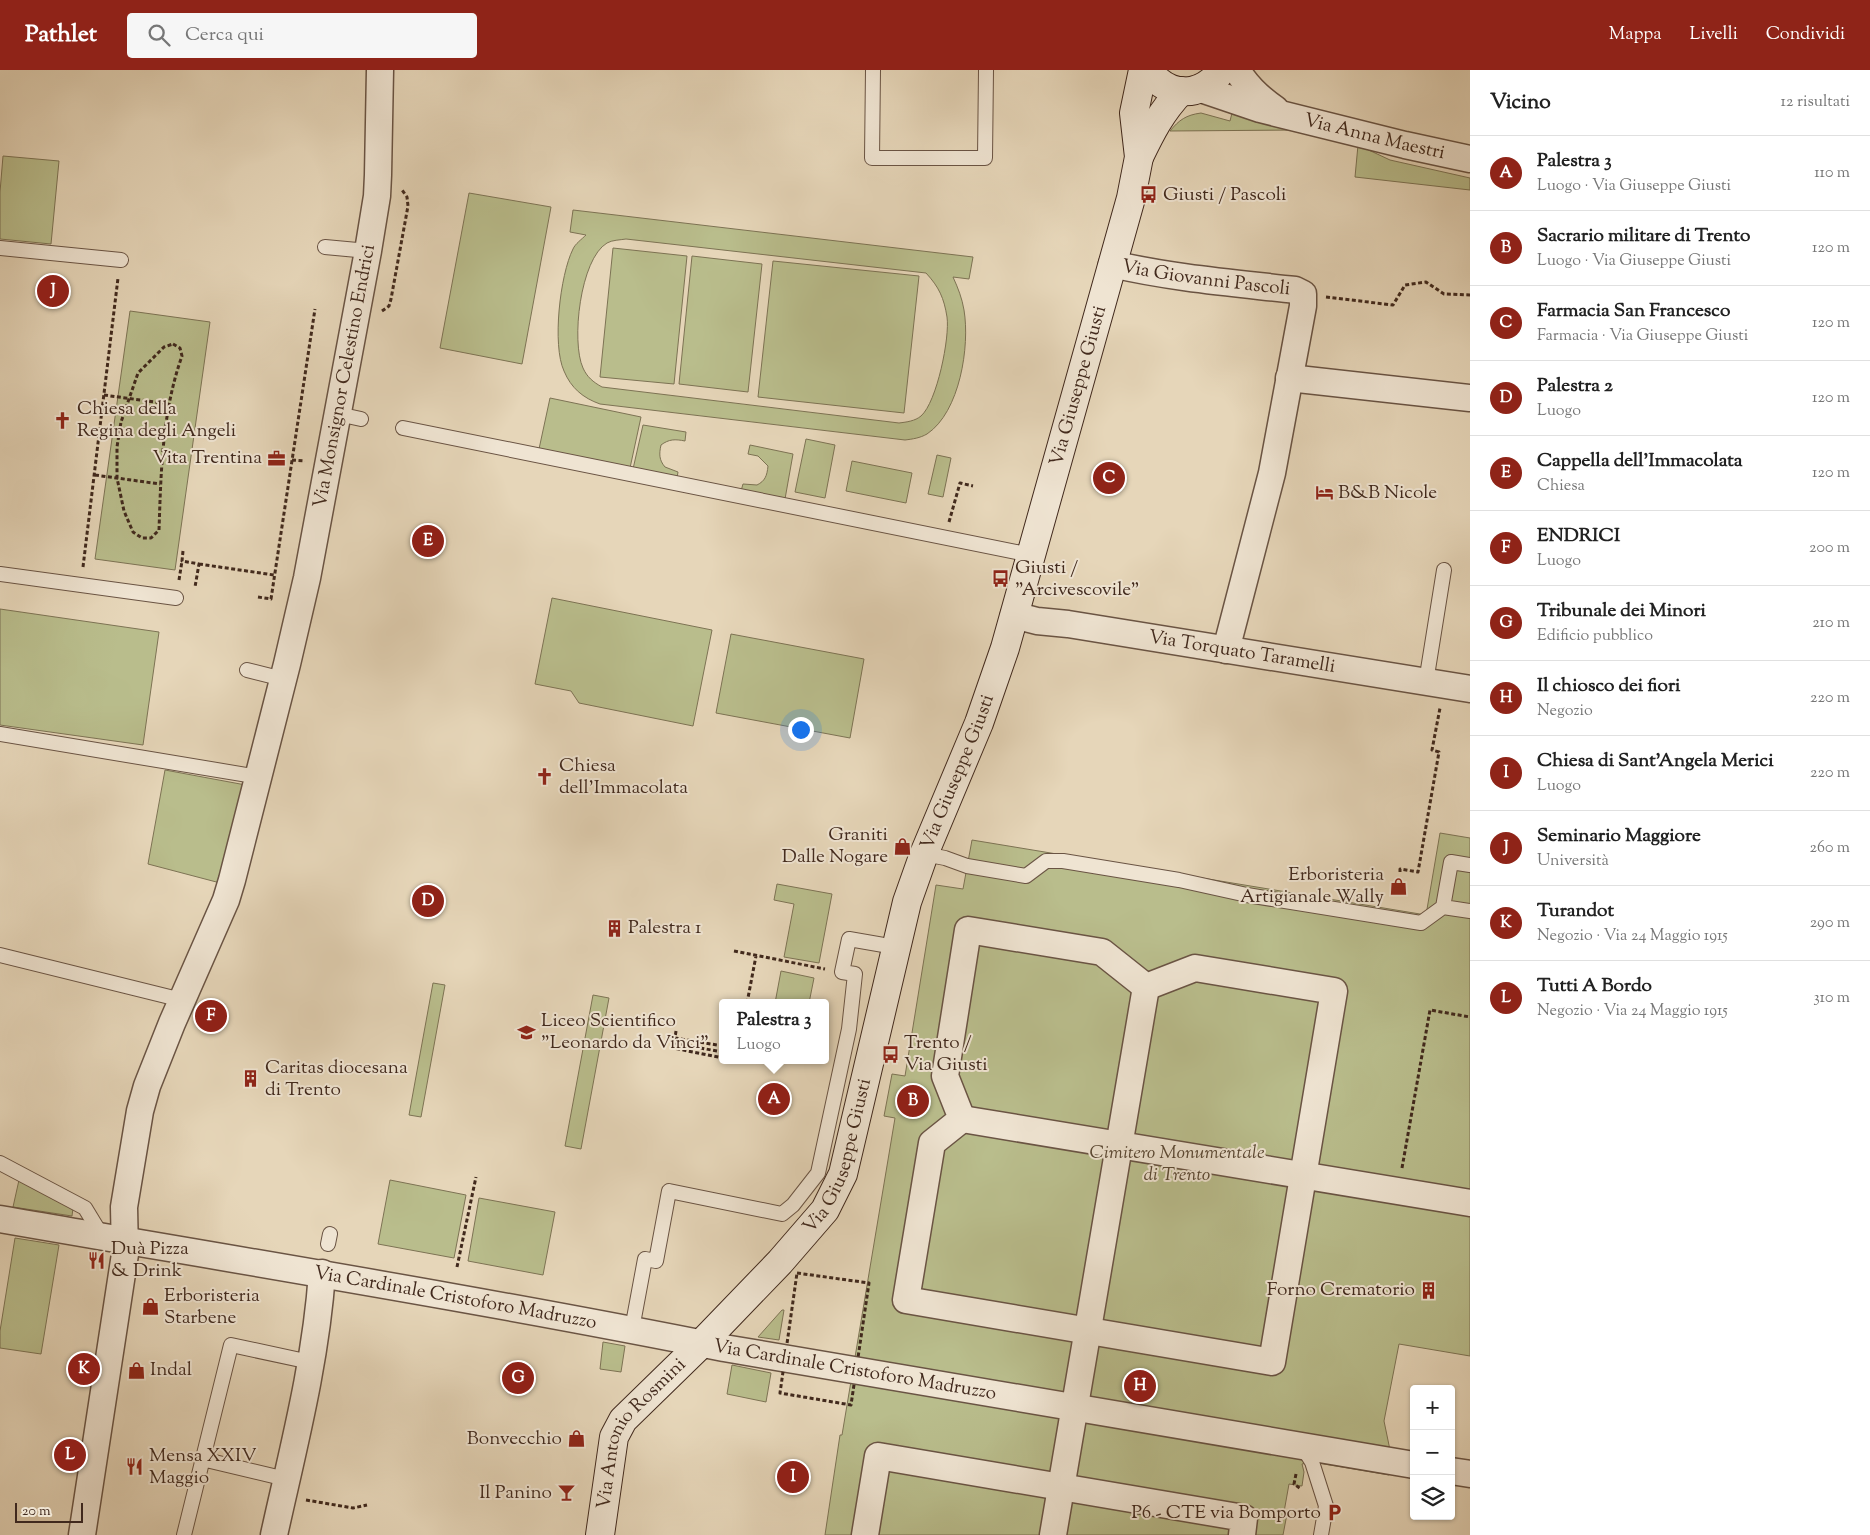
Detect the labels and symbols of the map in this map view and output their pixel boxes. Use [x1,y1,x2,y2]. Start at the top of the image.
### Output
street label: Via Anna Maestri [1301,107,1447,167]
place label: Giusti / Pascoli [1163,182,1286,209]
bus stop icon: Giusti / Pascoli [1139,185,1159,205]
street label: Via Monsignor Celestino Endrici [307,242,382,510]
street label: Via Giovanni Pascoli [1119,253,1292,303]
pin: J [37,272,69,310]
street label: Via Giuseppe Giusti [1043,303,1114,469]
place label: Chiesa della Regina degli Angeli [77,396,236,445]
church icon: Chiesa della Regina degli Angeli [53,410,73,430]
place label: Vita Trentina [153,445,262,472]
office icon: Vita Trentina [266,448,286,468]
pin: C [1093,459,1125,497]
place label: B&B Nicole [1338,480,1437,507]
hotel icon: B&B Nicole [1314,483,1334,503]
pin: E [412,522,444,560]
place label: Giusti / "Arcivescovile" [1015,555,1140,604]
bus stop icon: Giusti / "Arcivescovile" [991,569,1011,589]
street label: Via Torquato Taramelli [1146,624,1337,681]
street label: Via Giuseppe Giusti [914,691,1001,854]
your location [788,717,814,743]
place label: Chiesa dell'Immacolata [559,753,688,802]
church icon: Chiesa dell'Immacolata [535,767,555,787]
place label: Graniti Dalle Nogare [782,822,888,871]
shop icon: Graniti Dalle Nogare [892,836,912,856]
place label: Erboristeria Artigianale Wally [1240,862,1385,911]
shop icon: Erboristeria Artigianale Wally [1388,876,1408,896]
pin: D [412,882,444,920]
place label: Palestra 1 [628,915,702,942]
building icon: Palestra 1 [604,918,624,938]
pin: F [195,997,227,1035]
place label: Liceo Scientifico "Leonardo da Vinci" [541,1008,709,1057]
school or university icon: Liceo Scientifico "Leonardo da Vinci" [517,1022,537,1042]
place label: Trento / Via Giusti [904,1030,988,1079]
bus stop icon: Trento / Via Giusti [880,1044,900,1064]
place label: Caritas diocesana di Trento [265,1055,408,1104]
building icon: Caritas diocesana di Trento [241,1069,261,1089]
street label: Via Giuseppe Giusti [797,1076,879,1240]
pin: A [758,1080,790,1118]
pin: B [897,1082,929,1120]
park label: Cimitero Monumentale di Trento [1089,1140,1265,1189]
place label: Duà Pizza & Drink [111,1236,189,1285]
restaurant icon: Duà Pizza & Drink [87,1250,107,1270]
street label: Via Cardinale Cristoforo Madruzzo [312,1260,599,1337]
place label: Forno Crematorio [1267,1277,1415,1304]
building icon: Forno Crematorio [1419,1280,1439,1300]
place label: Erboristeria Starbene [164,1283,260,1332]
shop icon: Erboristeria Starbene [140,1297,160,1317]
street label: Via Cardinale Cristoforo Madruzzo [711,1333,998,1407]
pin: K [68,1350,100,1388]
street label: Via Antonio Rosmini [590,1352,692,1511]
place label: Indal [150,1357,192,1384]
pin: G [502,1359,534,1397]
shop icon: Indal [126,1360,146,1380]
pin: H [1124,1367,1156,1405]
place label: Bonvecchio [467,1426,562,1453]
shop icon: Bonvecchio [566,1429,586,1449]
pin: L [54,1436,86,1474]
place label: Mensa XXIV Maggio [149,1443,257,1492]
restaurant icon: Mensa XXIV Maggio [125,1457,145,1477]
pin: I [777,1458,809,1496]
place label: Il Panino [479,1480,552,1507]
bar icon: Il Panino [556,1483,576,1503]
scale bar [15,1500,82,1523]
place label: P6 - CTE via Bomporto [1131,1500,1321,1527]
parking icon: P6 - CTE via Bomporto [1325,1503,1345,1523]

